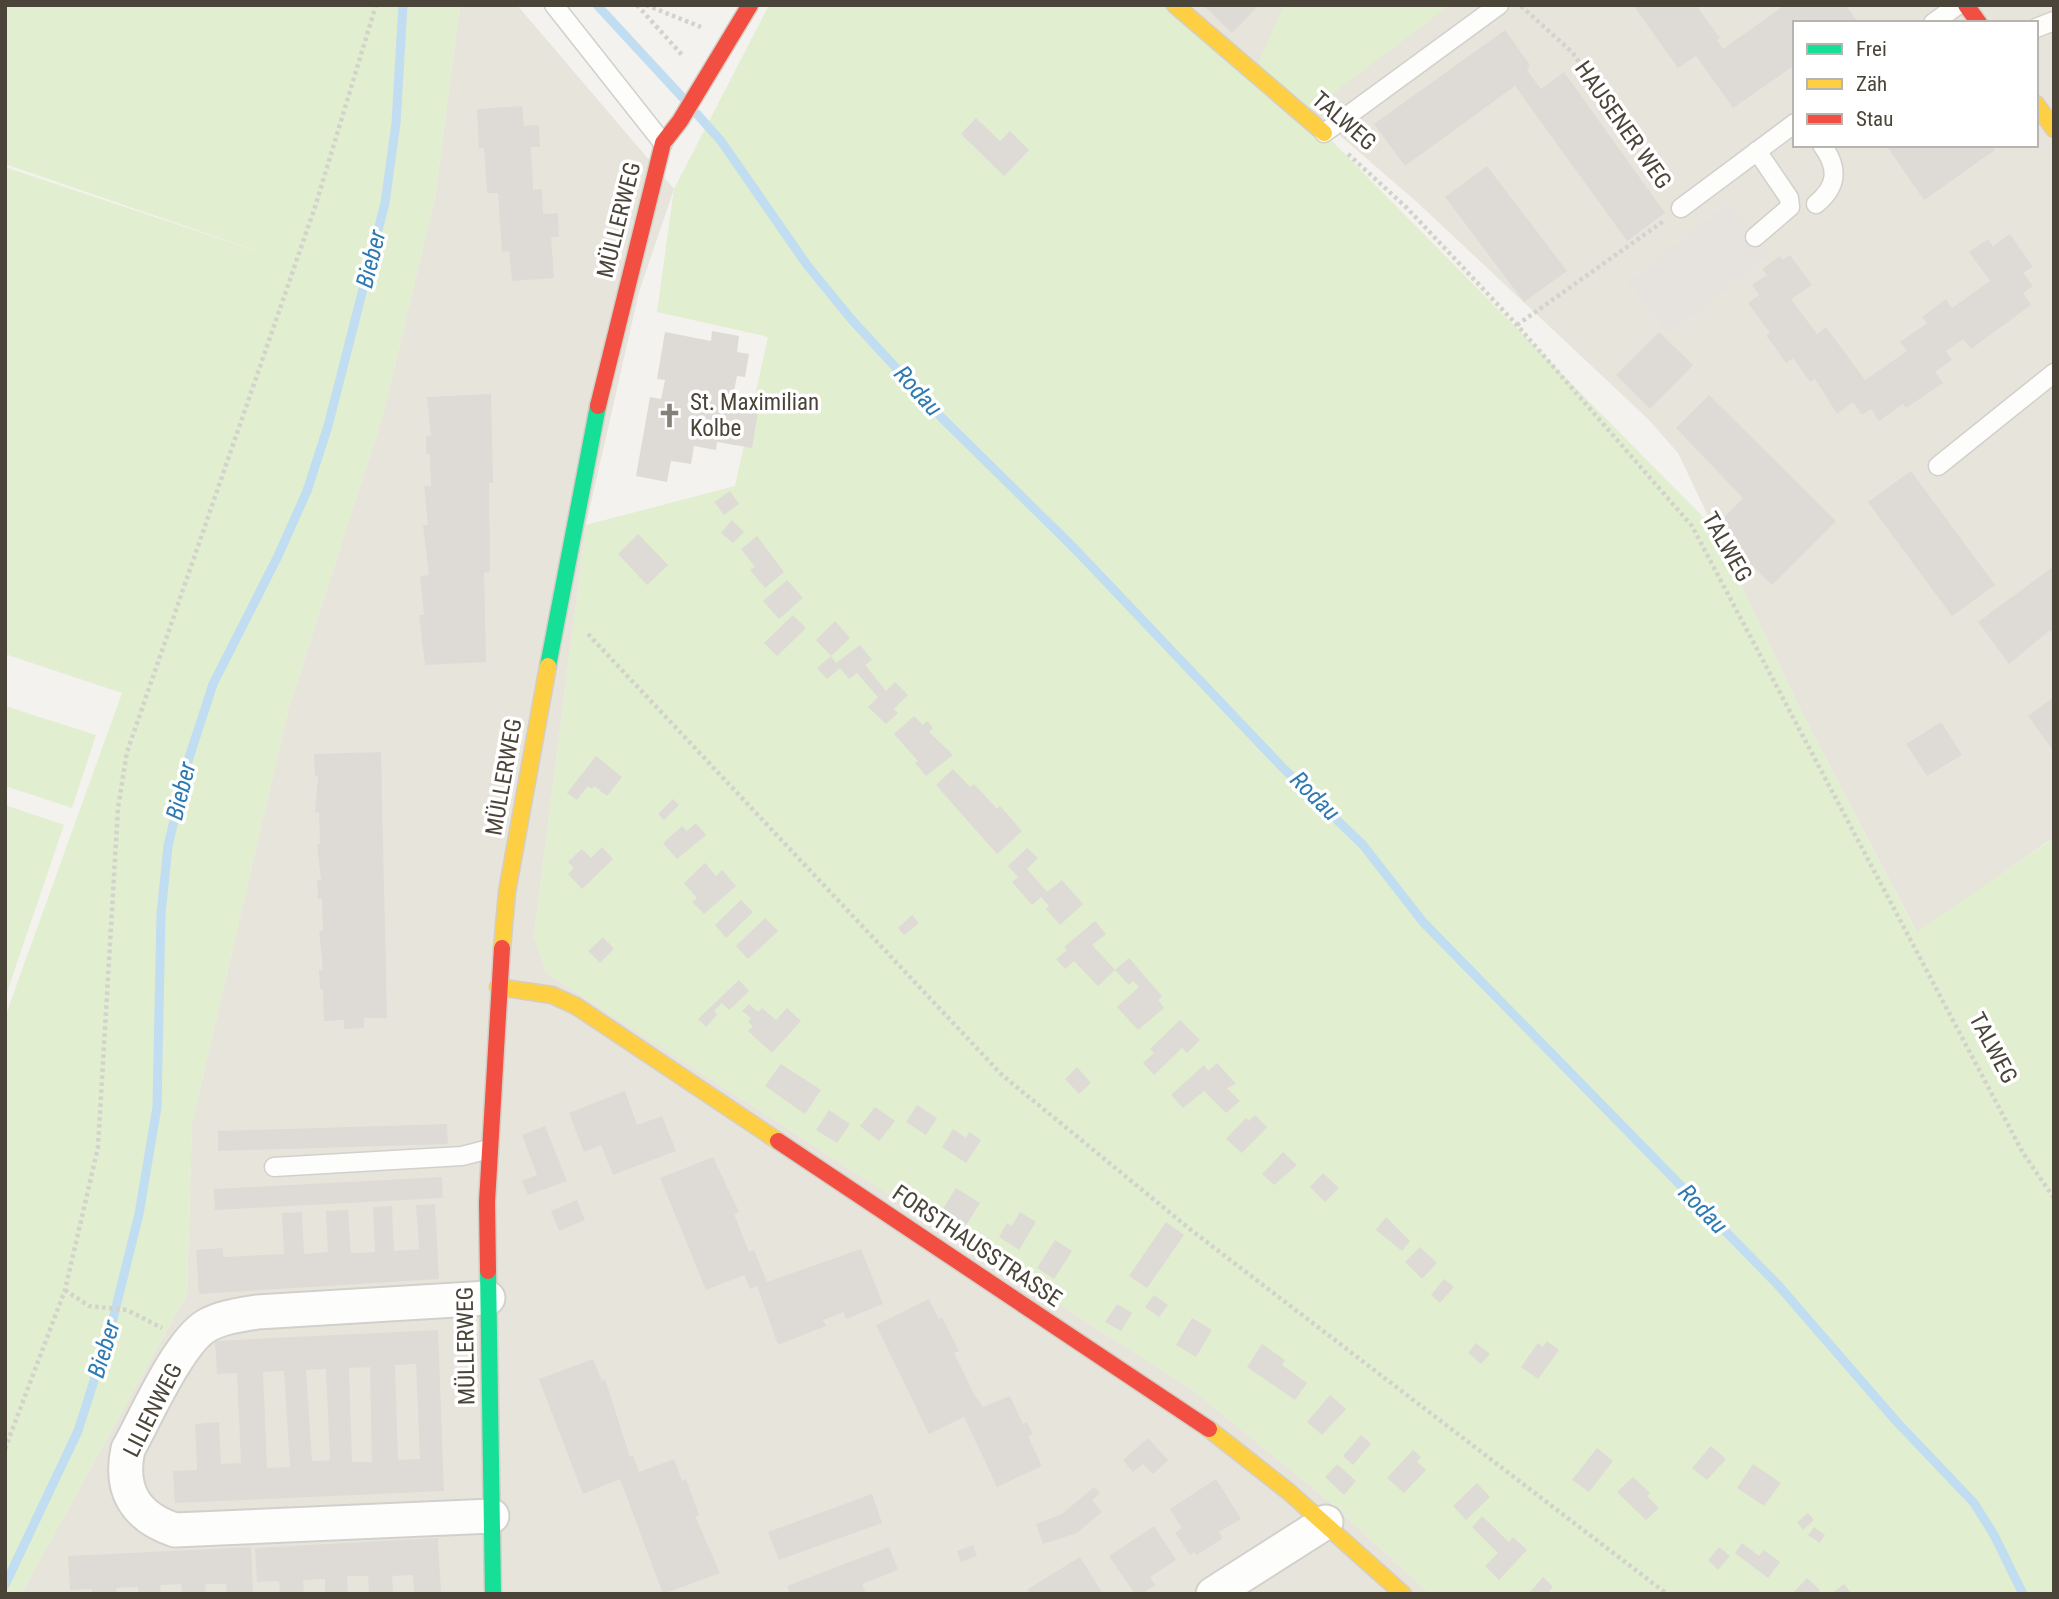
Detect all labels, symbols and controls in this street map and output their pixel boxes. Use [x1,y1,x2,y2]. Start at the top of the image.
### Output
legend [1793,21,2038,147]
text: Frei [1856,37,1887,61]
street label: HAUSENER WEG [1569,56,1677,194]
text: Zäh [1856,72,1887,96]
street label: TALWEG [1306,86,1382,156]
text: Stau [1856,107,1893,131]
street label: MÜLLERWEG [591,159,646,281]
water label: Bieber [350,226,392,291]
water label: Rodau [888,360,948,422]
place label: St. Maximilian Kolbe [690,389,819,442]
church icon: St. Maximilian Kolbe [656,401,684,429]
street label: TALWEG [1696,507,1758,587]
street label: MÜLLERWEG [479,716,528,838]
water label: Bieber [160,758,202,823]
water label: Rodau [1285,766,1345,826]
street label: TALWEG [1963,1008,2023,1088]
water label: Rodau [1673,1178,1733,1240]
street label: FORSTHAUSSTRASSE [887,1179,1067,1313]
street label: MÜLLERWEG [450,1287,481,1405]
water label: Bieber [82,1316,126,1381]
street label: LILIENWEG [118,1359,188,1461]

